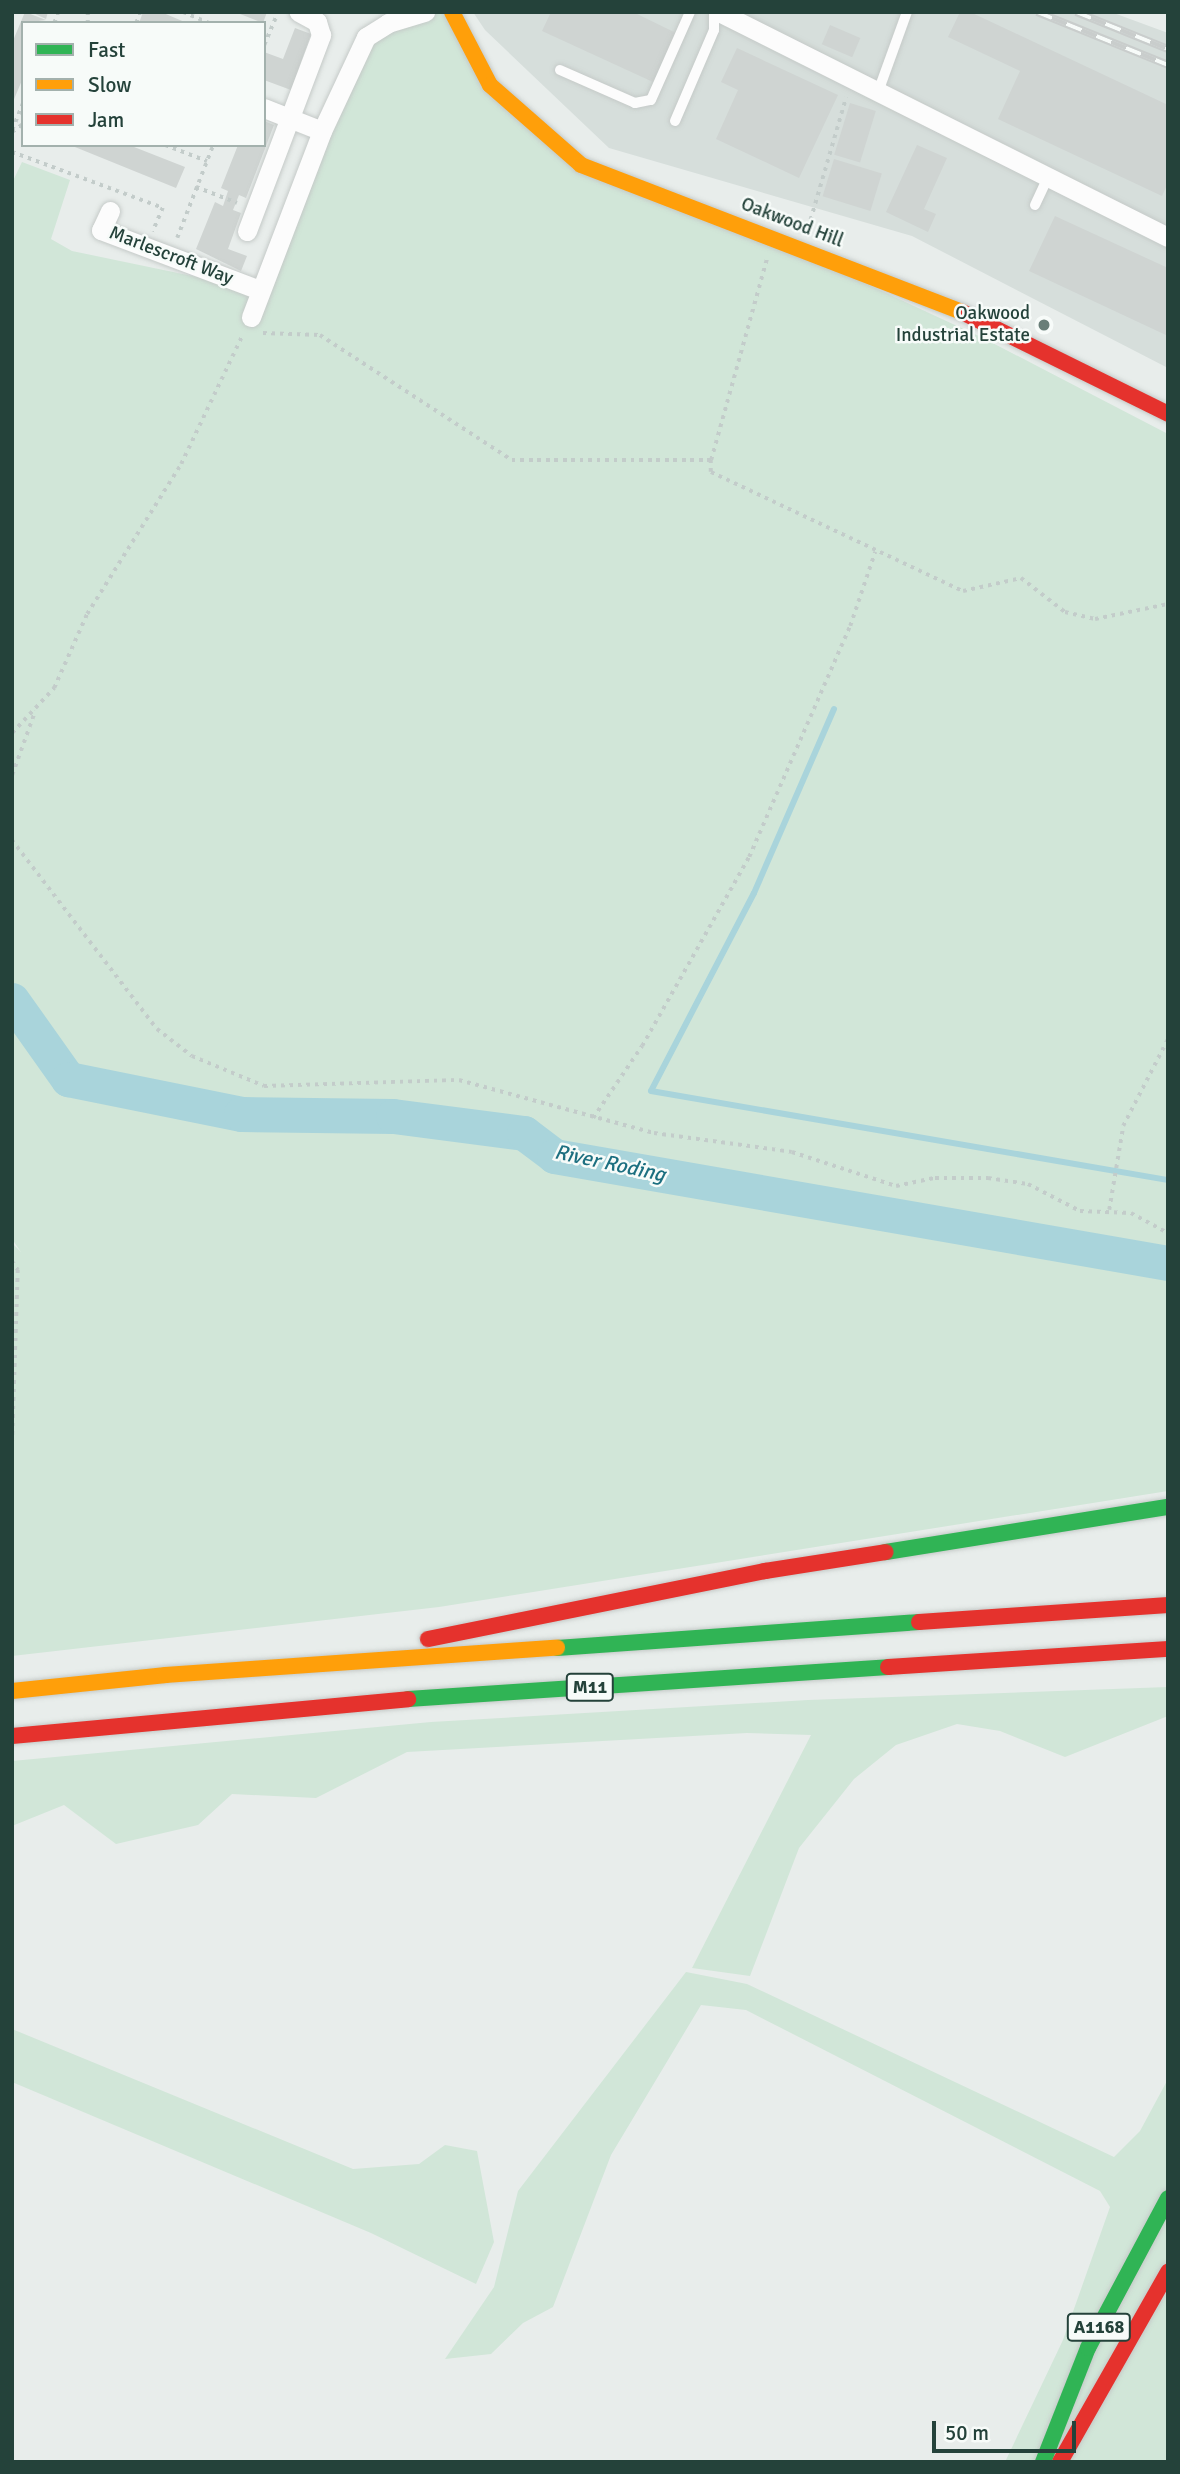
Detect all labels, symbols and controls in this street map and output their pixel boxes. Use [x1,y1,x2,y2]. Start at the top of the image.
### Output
legend [21,21,266,147]
text: Fast [88,37,125,63]
text: Slow [88,72,132,98]
text: Jam [88,107,124,133]
street label: Oakwood Hill [738,193,846,253]
street label: Marlescroft Way [106,222,236,290]
place label: Oakwood Industrial Estate [896,303,1030,347]
marker: Oakwood Industrial Estate [1036,317,1052,333]
water label: River Roding [552,1139,668,1187]
road number: M11 [566,1672,614,1702]
road number: A1168 [1066,2312,1132,2342]
scale bar [935,2408,1078,2452]
text: 50 m [945,2420,989,2446]

